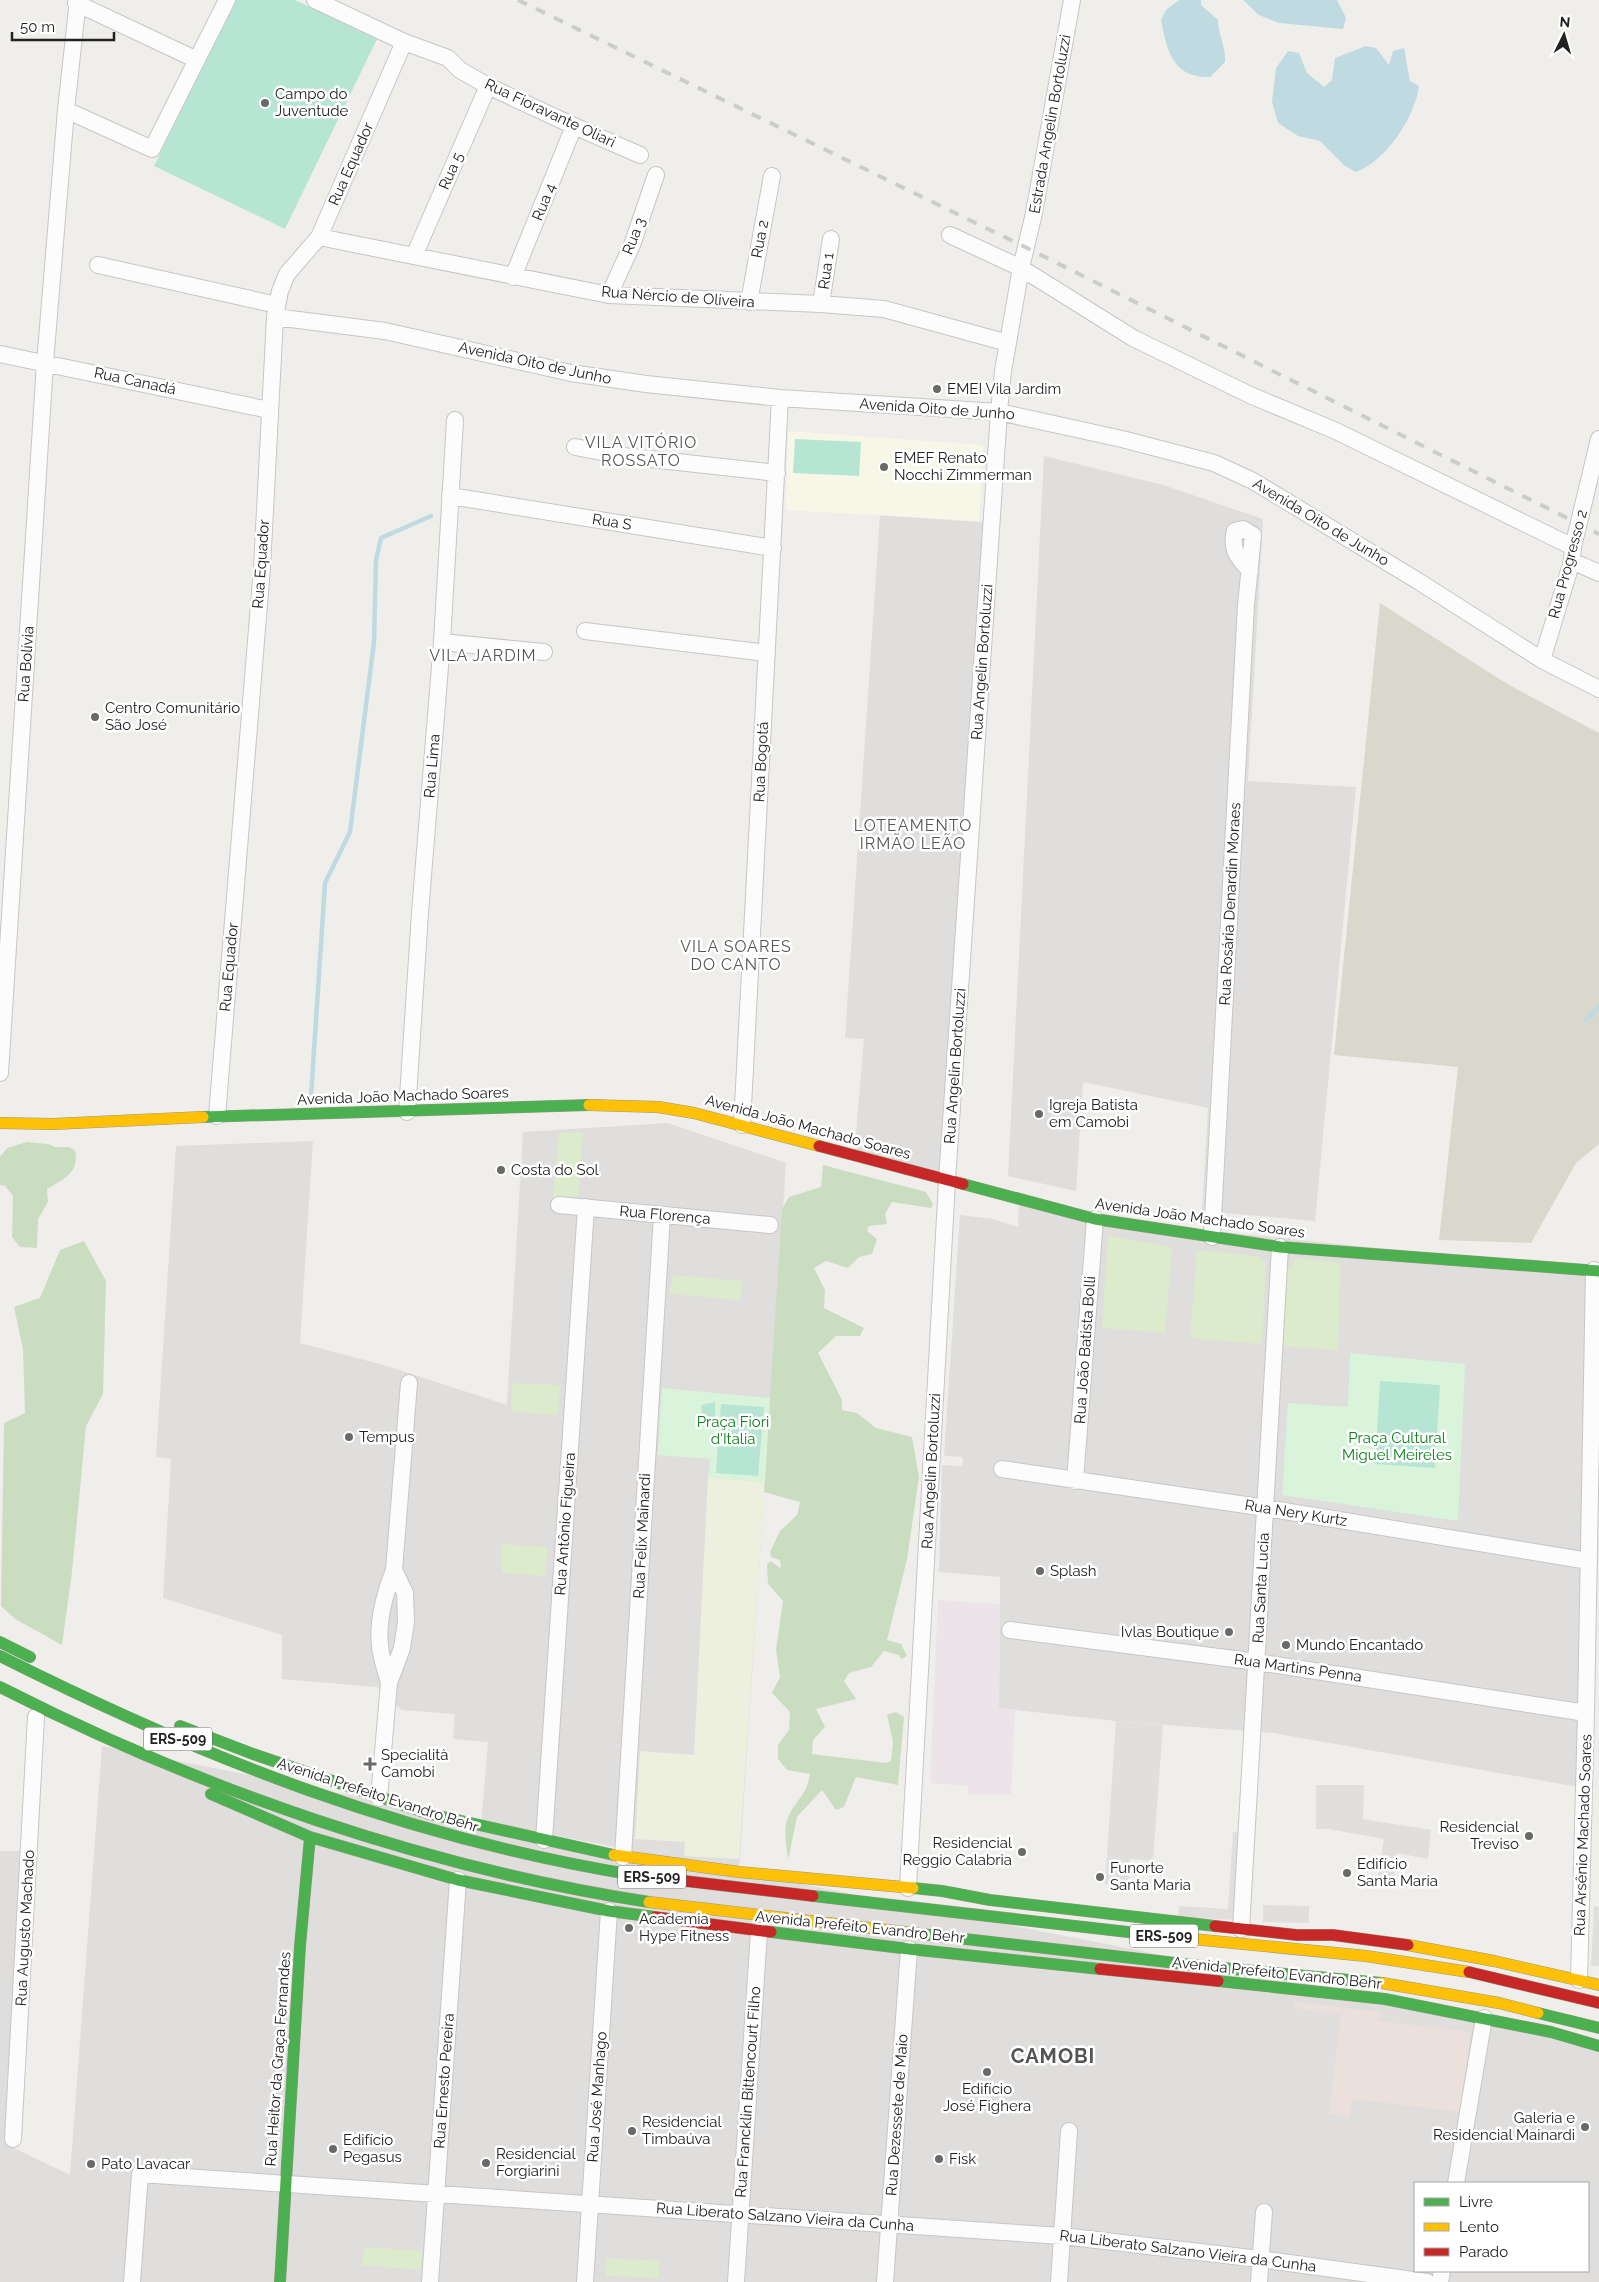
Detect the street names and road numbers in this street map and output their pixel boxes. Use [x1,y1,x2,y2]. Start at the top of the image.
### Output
street label: Estrada Angelin Bortoluzzi [1025,33,1075,215]
street label: Rua Fioravante Oliari [482,75,618,151]
street label: Rua Equador [325,119,378,208]
street label: Rua 5 [435,150,467,192]
street label: Rua 4 [528,181,560,223]
street label: Rua 3 [618,215,650,257]
street label: Rua 2 [748,218,773,260]
street label: Rua 1 [815,251,838,291]
street label: Rua Nércio de Oliveira [601,283,755,311]
street label: Avenida Oito de Junho [457,338,613,388]
street label: Rua Canadá [92,364,178,398]
street label: Avenida Oito de Junho [859,395,1015,423]
street label: Avenida Oito de Junho [1250,474,1392,570]
street label: Rua Progresso 2 [1545,507,1591,620]
street label: Rua S [591,510,633,534]
street label: Rua Equador [249,518,273,609]
street label: Rua Angelin Bortoluzzi [968,584,996,740]
street label: Rua Bolívia [14,625,38,703]
street label: Rua Bogotá [750,721,772,803]
street label: Rua Lima [420,733,444,799]
street label: Rua Rosária Denardin Moraes [1216,802,1244,1006]
street label: Rua Equador [216,921,242,1012]
street label: Rua Angelin Bortoluzzi [941,988,969,1144]
street label: Avenida João Machado Soares [297,1083,509,1109]
street label: Avenida João Machado Soares [703,1091,913,1163]
street label: Avenida João Machado Soares [1094,1194,1306,1242]
street label: Rua Florença [619,1202,711,1228]
street label: Rua João Batista Bolli [1071,1275,1099,1425]
street label: Rua Angelin Bortoluzzi [918,1393,944,1549]
street label: Rua Antônio Figueira [551,1452,579,1596]
street label: Rua Felix Mainardi [630,1473,654,1599]
street label: Rua Nery Kurtz [1243,1496,1349,1530]
street label: Rua Santa Lucia [1249,1532,1273,1644]
street label: Rua Martins Penna [1233,1650,1363,1686]
road number: ERS-509 [144,1728,212,1750]
street label: Rua Arsênio Machado Soares [1570,1734,1596,1936]
street label: Avenida Prefeito Evandro Behr [275,1754,482,1836]
street label: Rua Augusto Machado [12,1849,38,2007]
road number: ERS-509 [618,1865,686,1888]
street label: Avenida Prefeito Evandro Behr [754,1907,966,1947]
road number: ERS-509 [1130,1924,1198,1948]
street label: Rua Heitor da Graça Fernandes [262,1951,294,2167]
street label: Avenida Prefeito Evandro Behr [1171,1953,1383,1993]
street label: Rua Francklin Bittencourt Filho [732,1986,764,2198]
street label: Rua Ernesto Pereira [430,2013,458,2149]
street label: Rua José Manhago [583,2031,611,2163]
street label: Rua Dezessete de Maio [882,2033,912,2197]
street label: Rua Liberato Salzano Vieira da Cunha [655,2199,915,2235]
street label: Rua Liberato Salzano Vieira da Cunha [1059,2226,1317,2276]

